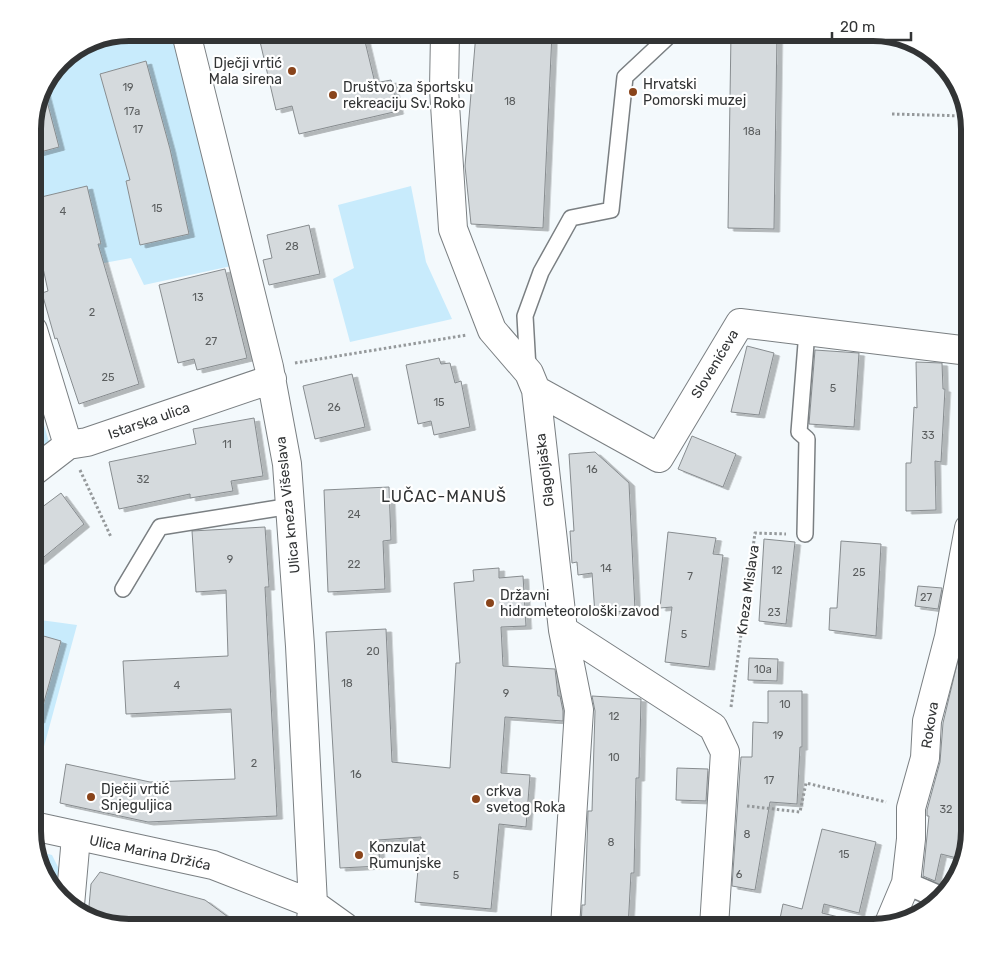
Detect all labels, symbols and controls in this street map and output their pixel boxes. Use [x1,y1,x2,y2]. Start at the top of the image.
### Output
scale bar [832,10,911,42]
text: 20 m [840,18,875,36]
place label: Dječji vrtić Mala sirena [209,55,282,88]
marker: Dječji vrtić Mala sirena [286,65,298,77]
place label: Hrvatski Pomorski muzej [643,76,746,109]
place label: Društvo za športsku rekreaciju Sv. Roko [343,79,473,112]
house number: 19 [122,81,134,94]
marker: Hrvatski Pomorski muzej [627,86,639,98]
marker: Društvo za športsku rekreaciju Sv. Roko [327,89,339,101]
house number: 18 [504,95,516,108]
house number: 17a [124,105,140,118]
house number: 17 [133,123,144,136]
house number: 18a [743,125,761,138]
house number: 15 [151,202,163,215]
house number: 4 [60,205,67,218]
house number: 28 [285,240,299,253]
house number: 13 [192,291,204,304]
house number: 2 [89,306,95,319]
street label: Slovenićeva [688,326,742,402]
house number: 27 [205,335,217,348]
house number: 25 [102,371,115,384]
house number: 5 [830,382,837,395]
house number: 15 [433,396,445,409]
street label: Istarska ulica [106,399,192,443]
house number: 26 [327,401,341,414]
house number: 33 [921,429,935,442]
street label: Glagoljaška [532,432,558,508]
street label: Ulica kneza Višeslava [272,436,304,574]
house number: 11 [222,438,232,451]
house number: 16 [586,463,598,476]
house number: 32 [136,473,150,486]
district label: LUČAC-MANUŠ [381,486,507,506]
house number: 24 [347,508,361,521]
street label: Kneza Mislava [733,544,763,636]
house number: 9 [227,553,233,566]
house number: 22 [348,558,360,571]
house number: 14 [600,562,612,575]
house number: 12 [771,564,783,577]
house number: 25 [853,566,866,579]
house number: 7 [687,570,693,583]
place label: Državni hidrometeorološki zavod [500,587,659,620]
house number: 27 [920,591,932,604]
marker: Državni hidrometeorološki zavod [484,597,496,609]
house number: 23 [767,606,781,619]
house number: 5 [681,628,688,641]
house number: 20 [366,645,380,658]
house number: 10a [754,663,772,676]
house number: 18 [341,677,353,690]
house number: 4 [174,679,181,692]
house number: 9 [503,687,509,700]
house number: 10 [779,698,791,711]
street label: Rokova [918,700,942,750]
house number: 12 [608,710,620,723]
house number: 19 [772,729,784,742]
house number: 10 [608,751,620,764]
house number: 2 [251,757,257,770]
house number: 16 [350,768,362,781]
house number: 17 [764,774,775,787]
place label: Dječji vrtić Snjeguljica [101,781,172,814]
place label: crkva svetog Roka [486,783,565,816]
marker: Dječji vrtić Snjeguljica [85,791,97,803]
marker: crkva svetog Roka [470,793,482,805]
house number: 32 [939,803,953,816]
house number: 8 [744,828,751,841]
street label: Ulica Marina Držića [88,832,212,874]
house number: 8 [608,836,615,849]
place label: Konzulat Rumunjske [369,839,442,872]
house number: 15 [838,848,850,861]
marker: Konzulat Rumunjske [353,849,365,861]
house number: 6 [736,868,743,881]
house number: 5 [453,869,460,882]

